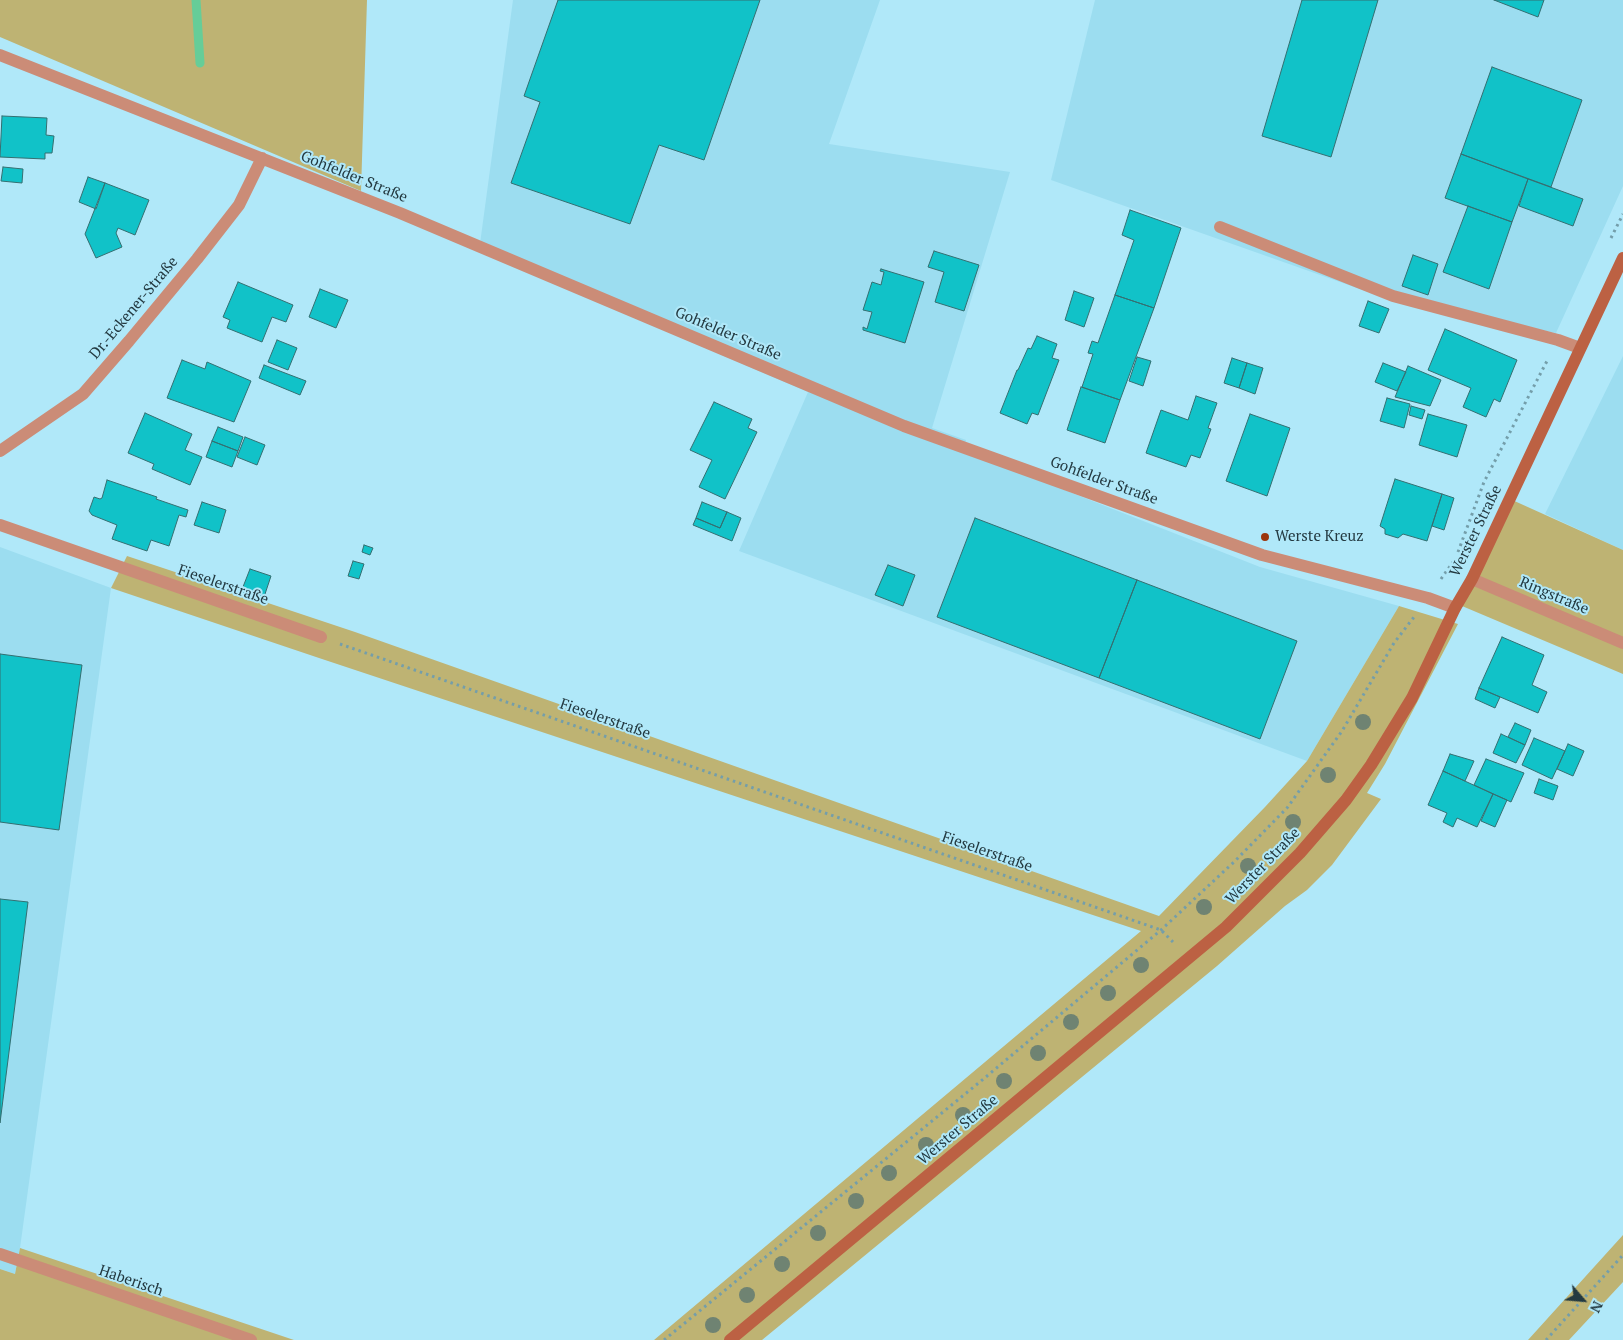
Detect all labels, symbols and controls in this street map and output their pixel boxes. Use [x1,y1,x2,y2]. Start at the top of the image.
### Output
street label: Gohfelder Straße [298,147,410,207]
street label: Dr.-Eckener-Straße [86,253,182,363]
street label: Gohfelder Straße [672,304,784,364]
street label: Gohfelder Straße [1048,453,1160,509]
street label: Werster Straße [1446,482,1506,580]
place label: Werste Kreuz [1275,528,1364,546]
marker: Werste Kreuz [1259,531,1271,543]
street label: Fieselerstraße [175,561,271,609]
street label: Ringstraße [1517,573,1591,619]
street label: Fieselerstraße [557,695,653,743]
street label: Werster Straße [1222,824,1304,908]
street label: Fieselerstraße [939,828,1035,876]
street label: Werster Straße [914,1091,1002,1169]
street label: Haberisch [96,1262,166,1300]
north arrow [1558,1275,1608,1325]
text: N [1586,1298,1608,1316]

